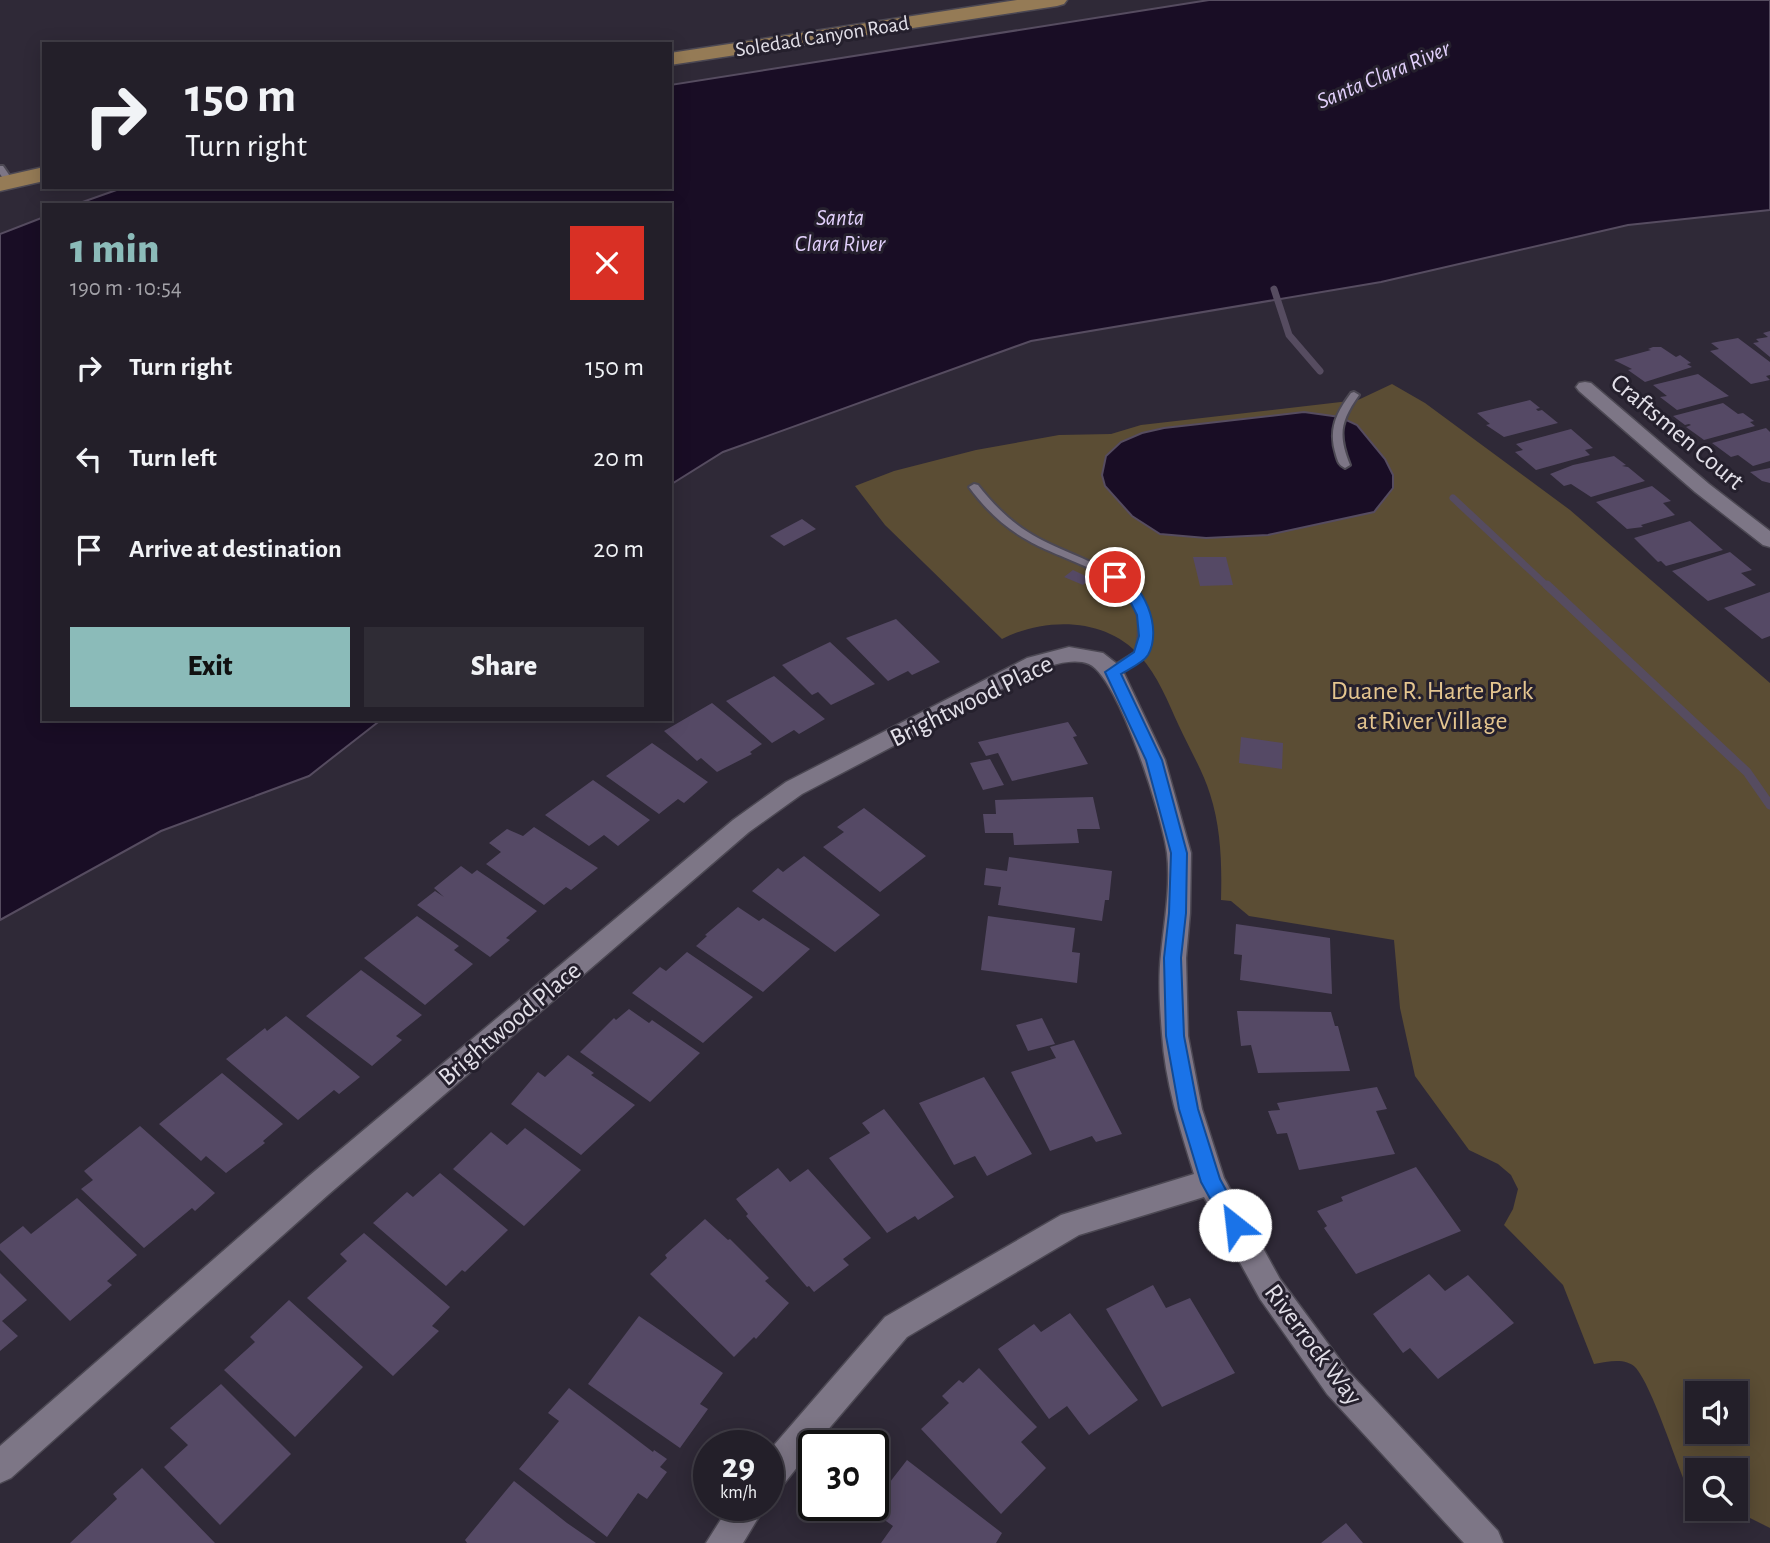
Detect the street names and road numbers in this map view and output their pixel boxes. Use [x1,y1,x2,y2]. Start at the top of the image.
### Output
street label: Soledad Canyon Road [734,12,910,61]
street label: Craftsmen Court [1606,369,1749,495]
street label: Brightwood Place [886,650,1057,751]
street label: Brightwood Place [433,957,586,1091]
street label: Riverrock Way [1260,1279,1367,1410]

